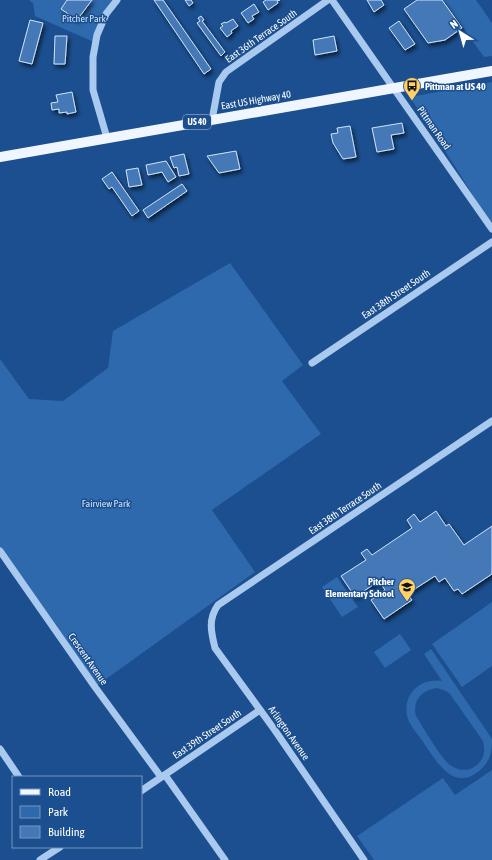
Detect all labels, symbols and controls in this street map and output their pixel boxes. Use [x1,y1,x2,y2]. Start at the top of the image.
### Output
street label: East 36th Terrace South [223,7,299,65]
north arrow [440,12,480,52]
park label: Pitcher Park [62,13,107,24]
text: N [448,17,460,31]
bus stop icon: Pittman at US 40 [402,76,422,101]
place label: Pittman at US 40 [425,81,486,92]
street label: East US Highway 40 [220,88,292,112]
street label: Pittman Road [415,104,453,152]
road number: US 40 [183,115,211,129]
street label: East 38th Street South [360,267,432,321]
street label: East 38th Terrace South [307,480,383,536]
park label: Fairview Park [82,498,131,509]
place label: Pitcher Elementary School [325,576,395,599]
school or university icon: Pitcher Elementary School [397,577,417,602]
street label: Crescent Avenue [66,631,110,687]
street label: Arlington Avenue [266,704,312,762]
street label: East 39th Street South [171,707,243,761]
legend [12,776,142,848]
text: Road [48,785,71,799]
text: Park [48,805,69,819]
text: Building [48,825,86,839]

